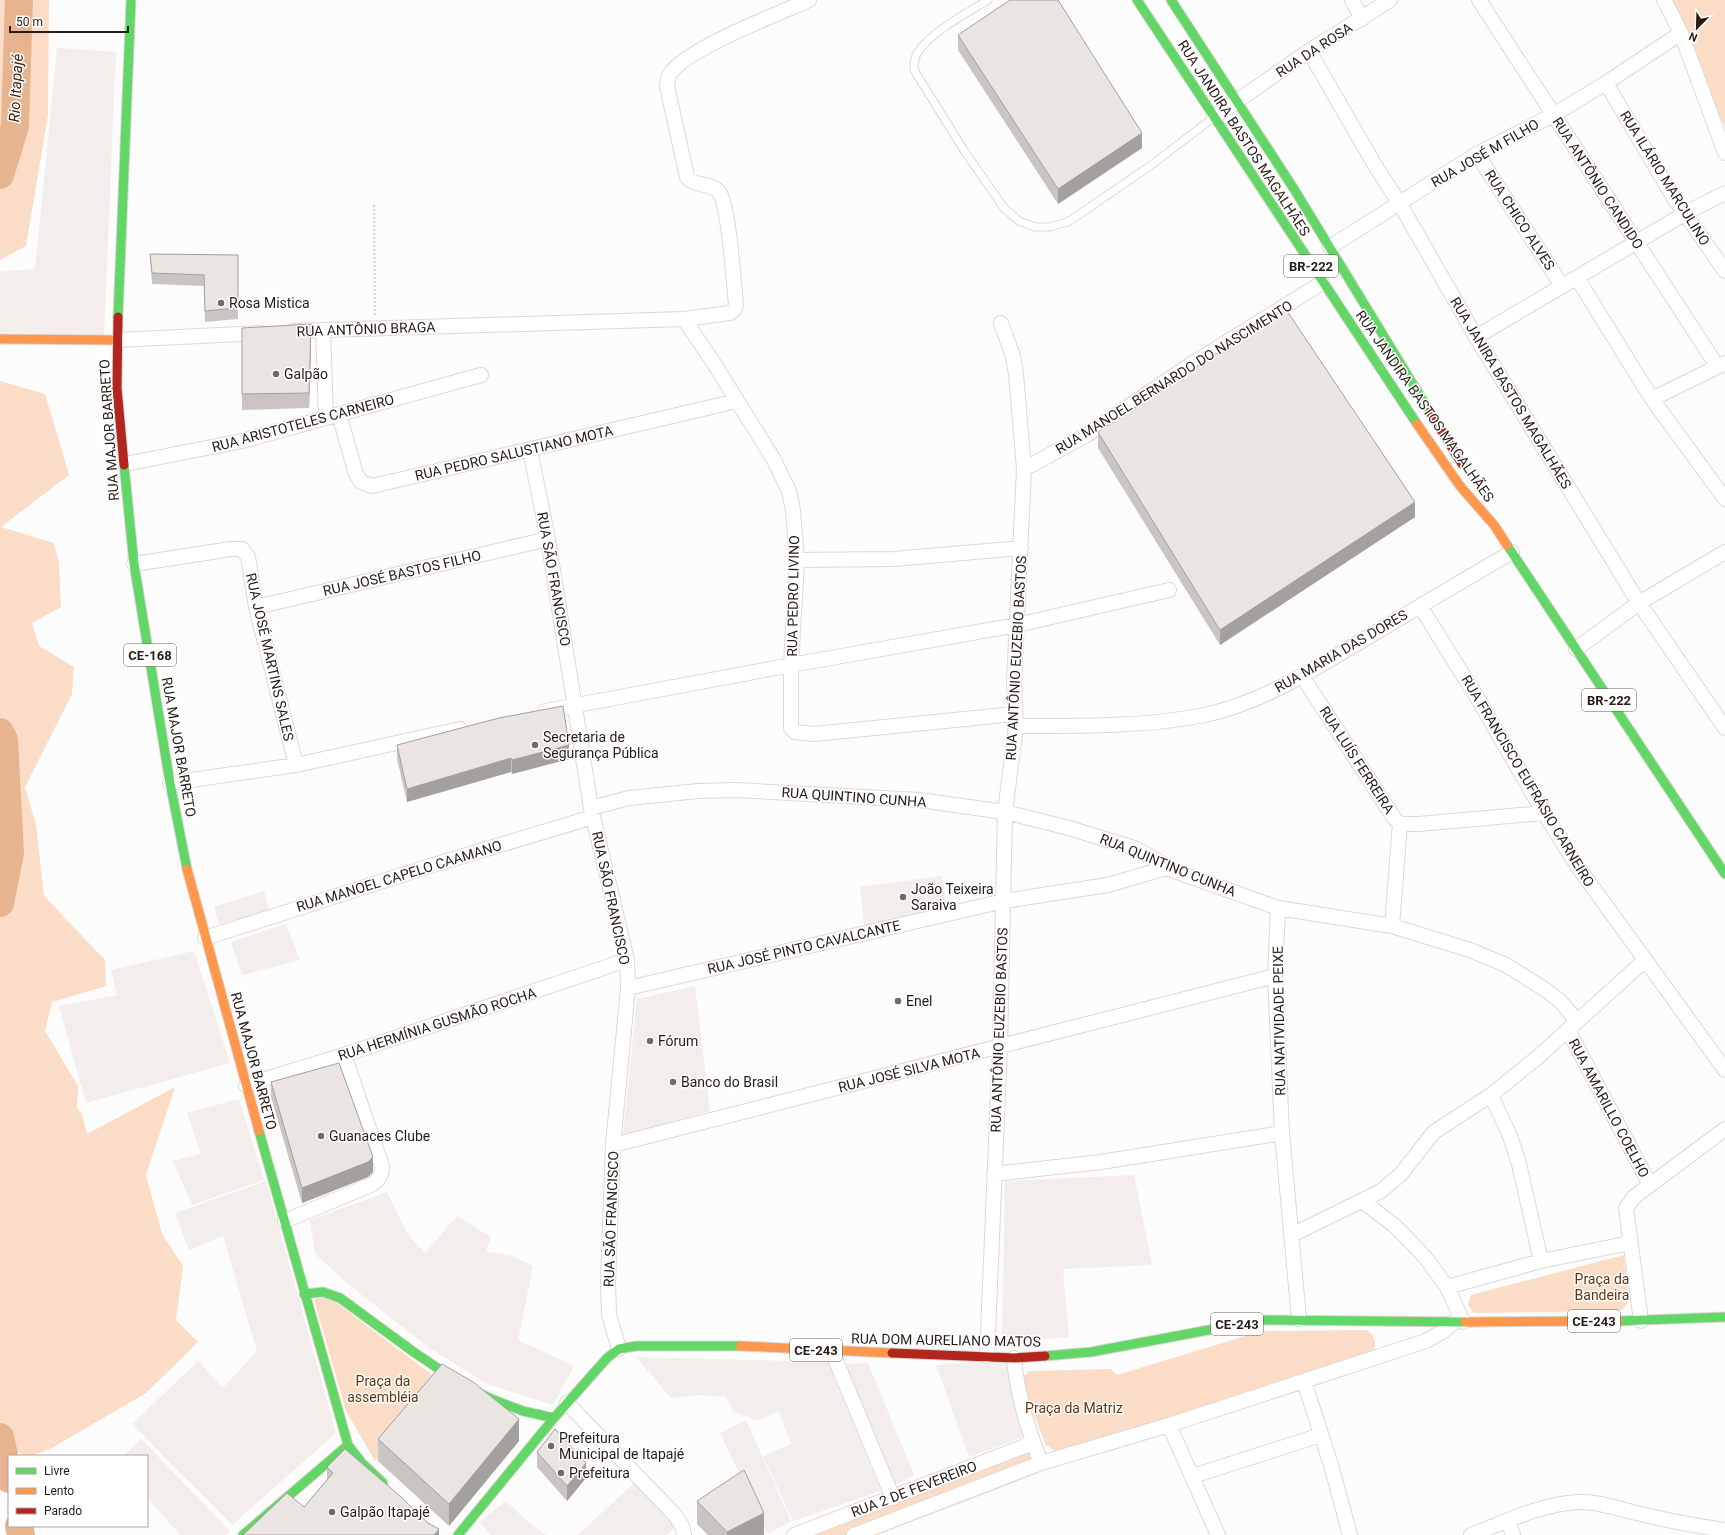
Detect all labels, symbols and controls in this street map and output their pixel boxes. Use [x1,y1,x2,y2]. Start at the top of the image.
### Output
scale bar [10,8,128,34]
north arrow [1677,8,1717,48]
text: 50 m [16,15,43,29]
street label: RUA DA ROSA [1273,19,1355,81]
text: N [1687,29,1699,44]
street label: RUA JANDIRA BASTOS MAGALHÃES [1175,37,1314,239]
water label: Rio Itapajé [5,53,27,123]
street label: RUA ILÁRIO MARCULINO [1617,107,1714,248]
street label: RUA ANTÔNIO CANDIDO [1549,114,1647,252]
street label: RUA JOSÉ M FILHO [1428,115,1542,190]
street label: RUA CHICO ALVES [1482,167,1558,273]
road number: BR-222 [1284,255,1338,277]
street label: RUA JANIRA BASTOS MAGALHÃES [1447,294,1576,492]
place label: Rosa Mistica [229,295,310,311]
street label: RUA MANOEL BERNARDO DO NASCIMENTO [1053,297,1295,457]
marker: Rosa Mistica [216,298,226,308]
street label: RUA JANDIRA BASTOS MAGALHÃES [1352,307,1498,505]
street label: RUA ANTÔNIO BRAGA [296,318,436,339]
street label: RUA MAJOR BARRETO [96,359,122,501]
place label: Galpão [284,366,328,382]
marker: Galpão [271,369,281,379]
street label: RUA ARISTOTELES CARNEIRO [210,391,396,455]
street label: RUA PEDRO SALUSTIANO MOTA [413,422,615,484]
street label: RUA SÃO FRANCISCO [534,510,575,647]
street label: RUA PEDRO LIVINO [784,535,802,657]
street label: RUA JOSÉ BASTOS FILHO [321,546,483,599]
street label: RUA ANTÔNIO EUZEBIO BASTOS [1002,555,1029,761]
street label: RUA JOSÉ MARTINS SALES [243,571,298,743]
street label: RUA MARIA DAS DORES [1272,606,1410,696]
road number: CE-168 [124,644,176,666]
street label: RUA FRANCISCO EUFRÁSIO CARNEIRO [1458,672,1598,890]
street label: RUA MAJOR BARRETO [159,676,199,818]
road number: BR-222 [1582,689,1636,711]
street label: RUA LUÍS FERREIRA [1316,703,1398,817]
place label: Secretaria de Segurança Pública [543,729,659,761]
marker: Secretaria de Segurança Pública [530,740,540,750]
street label: RUA QUINTINO CUNHA [781,784,927,810]
street label: RUA SÃO FRANCISCO [589,830,634,966]
street label: RUA QUINTINO CUNHA [1098,830,1238,900]
street label: RUA MANOEL CAPELO CAAMANO [294,837,504,915]
place label: João Teixeira Saraiva [911,881,994,913]
marker: João Teixeira Saraiva [898,892,908,902]
street label: RUA JOSÉ PINTO CAVALCANTE [706,916,902,977]
street label: RUA ANTÔNIO EUZEBIO BASTOS [986,927,1011,1133]
street label: RUA NATIVIDADE PEIXE [1270,946,1288,1096]
street label: RUA HERMÍNIA GUSMÃO ROCHA [336,983,538,1064]
street label: RUA MAJOR BARRETO [228,990,280,1132]
place label: Enel [906,993,933,1009]
marker: Enel [893,996,903,1006]
place label: Fórum [658,1033,698,1049]
marker: Fórum [645,1036,655,1046]
street label: RUA AMARILLO COELHO [1566,1036,1652,1180]
street label: RUA JOSÉ SILVA MOTA [836,1044,981,1095]
place label: Banco do Brasil [681,1074,778,1090]
marker: Banco do Brasil [668,1077,678,1087]
place label: Guanaces Clube [329,1128,430,1144]
marker: Guanaces Clube [316,1131,326,1141]
street label: RUA SÃO FRANCISCO [600,1151,621,1287]
park label: Praça da Bandeira [1575,1271,1629,1303]
road number: CE-243 [1568,1310,1620,1332]
road number: CE-243 [1211,1313,1263,1335]
street label: RUA DOM AURELIANO MATOS [851,1330,1041,1350]
road number: CE-243 [790,1339,842,1361]
park label: Praça da assembléia [347,1373,419,1405]
park label: Praça da Matriz [1025,1400,1123,1416]
place label: Prefeitura Municipal de Itapajé [559,1430,684,1462]
marker: Prefeitura Municipal de Itapajé [546,1441,556,1451]
legend [8,1455,148,1527]
street label: RUA 2 DE FEVEREIRO [849,1458,979,1520]
text: Livre [44,1464,70,1478]
place label: Prefeitura [569,1465,630,1481]
marker: Prefeitura [556,1468,566,1478]
text: Lento [44,1484,74,1498]
text: Parado [44,1504,82,1518]
place label: Galpão Itapajé [340,1504,430,1520]
marker: Galpão Itapajé [327,1507,337,1517]

